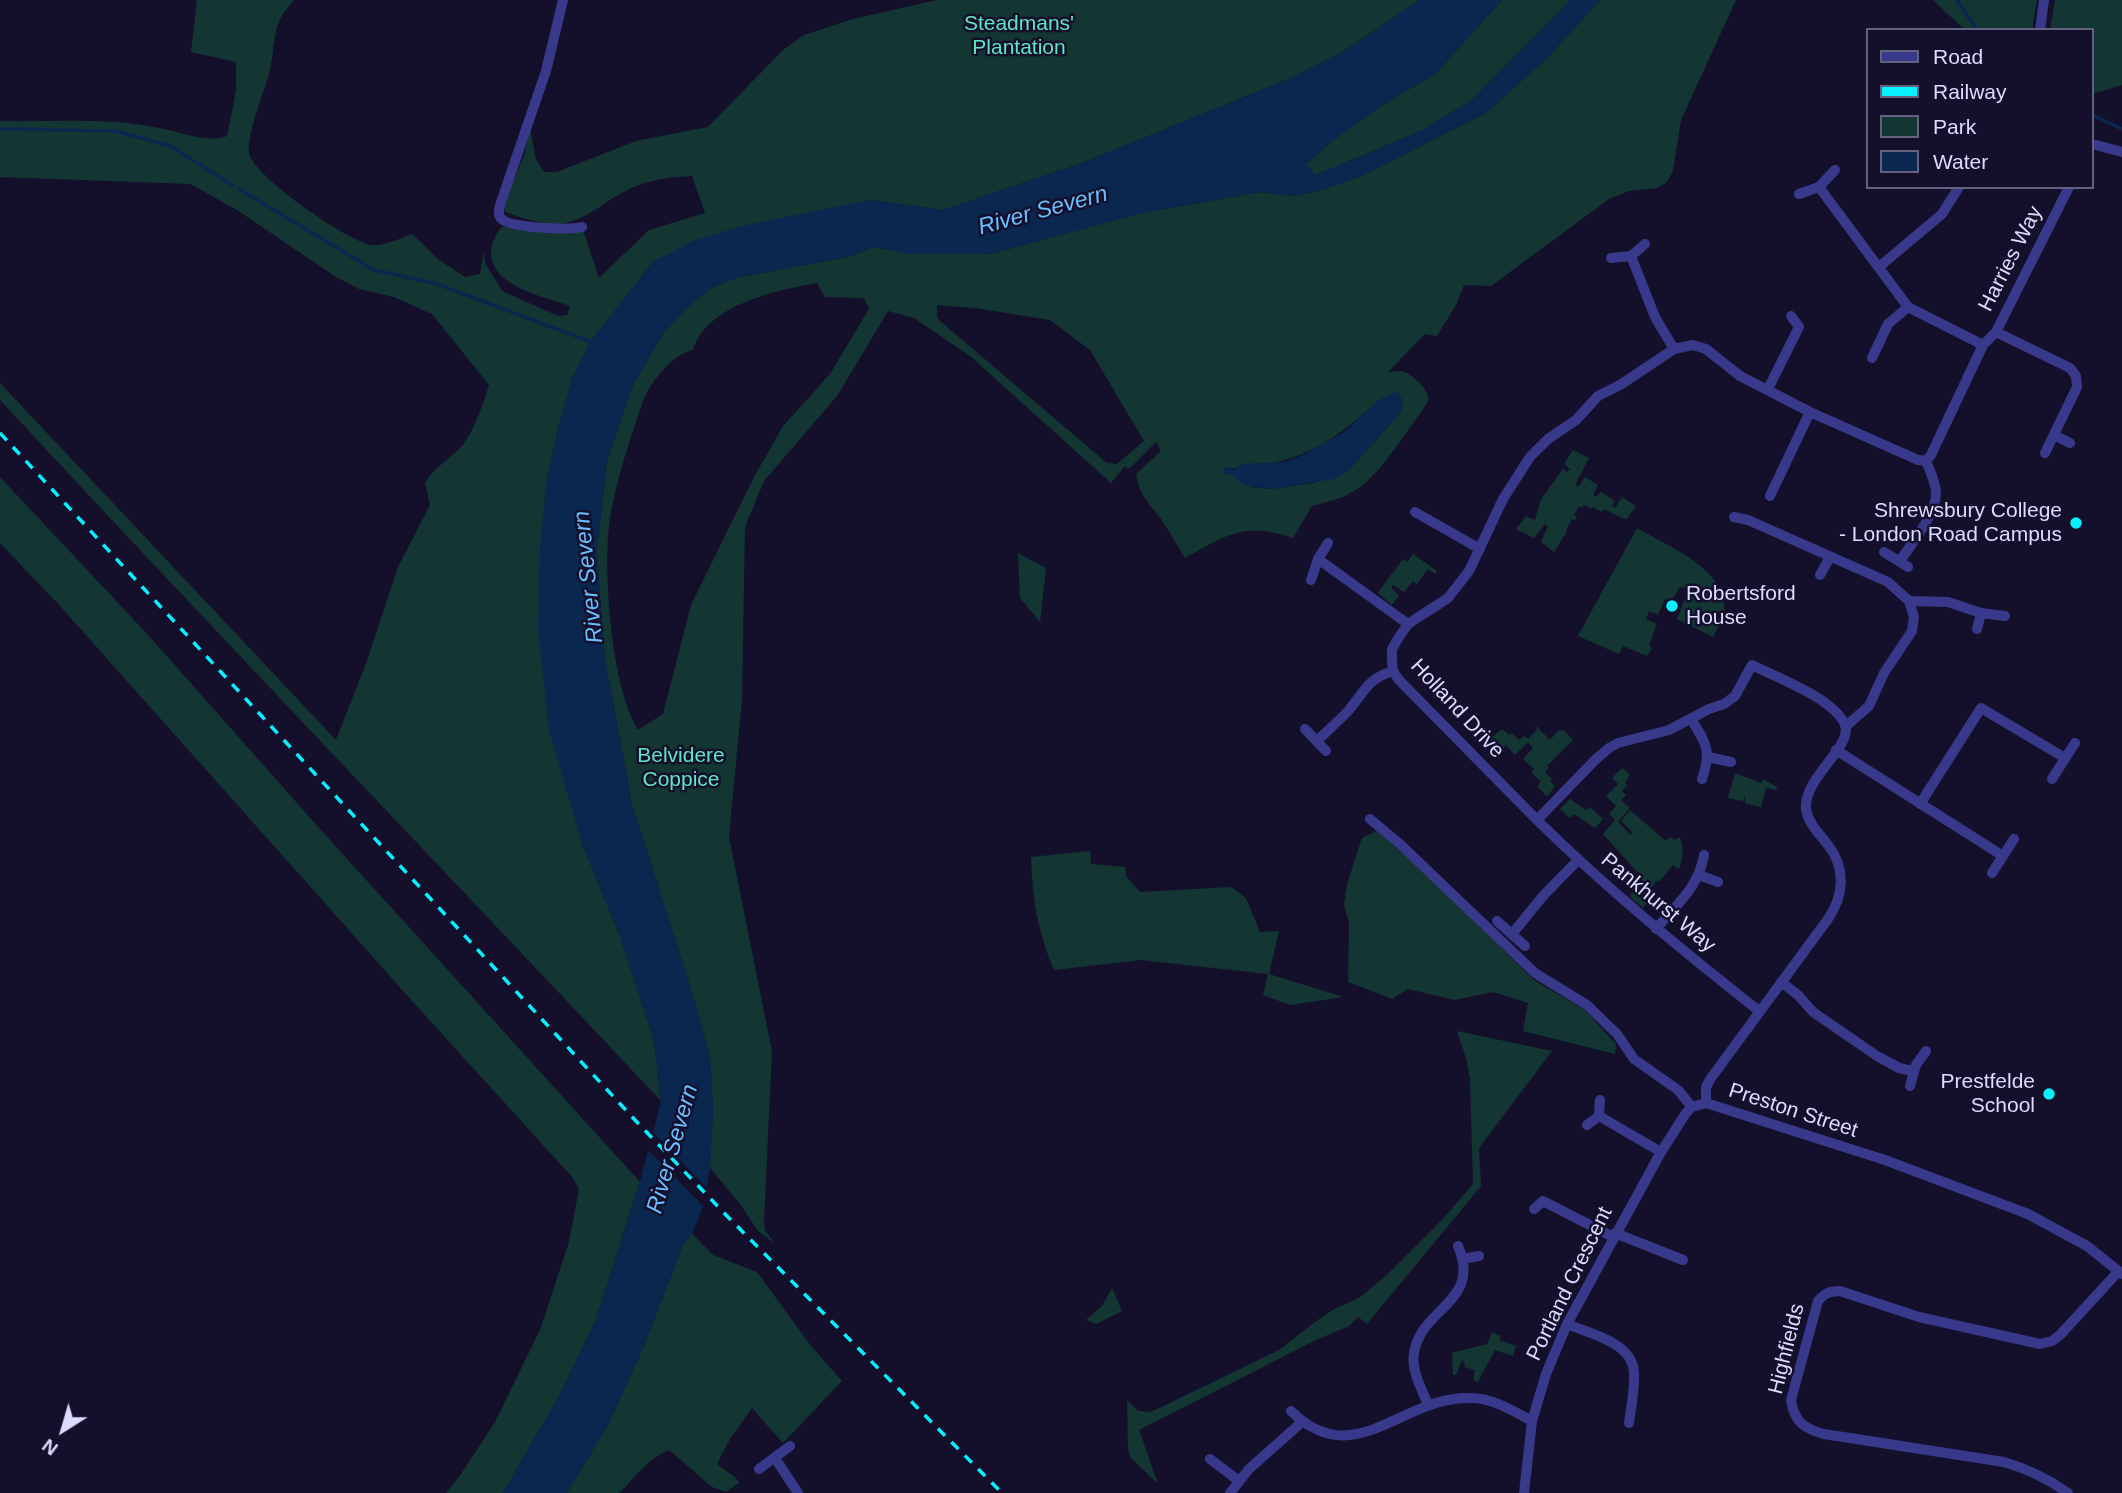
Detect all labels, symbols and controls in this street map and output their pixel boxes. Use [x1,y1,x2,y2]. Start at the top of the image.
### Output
park label: Steadmans' Plantation [964,11,1074,61]
legend [1867,28,2094,189]
text: Road [1933,45,1983,68]
text: Railway [1933,80,2007,103]
text: Park [1933,115,1976,138]
text: Water [1933,150,1988,173]
water label: River Severn [975,180,1111,242]
street label: Harries Way [1974,202,2048,316]
place label: Shrewsbury College - London Road Campus [1839,498,2062,548]
water label: River Severn [568,509,610,645]
marker: Shrewsbury College - London Road Campus [2068,515,2084,531]
place label: Robertsford House [1686,581,1796,631]
marker: Robertsford House [1664,598,1680,614]
street label: Holland Drive [1405,654,1509,764]
park label: Belvidere Coppice [637,743,725,793]
street label: Pankhurst Way [1596,848,1720,958]
place label: Prestfelde School [1940,1069,2035,1119]
street label: Preston Street [1725,1078,1861,1144]
water label: River Severn [641,1081,705,1217]
marker: Prestfelde School [2041,1086,2057,1102]
street label: Portland Crescent [1522,1203,1618,1365]
street label: Highfields [1764,1301,1810,1397]
north arrow [28,1395,98,1465]
text: N [38,1435,62,1460]

